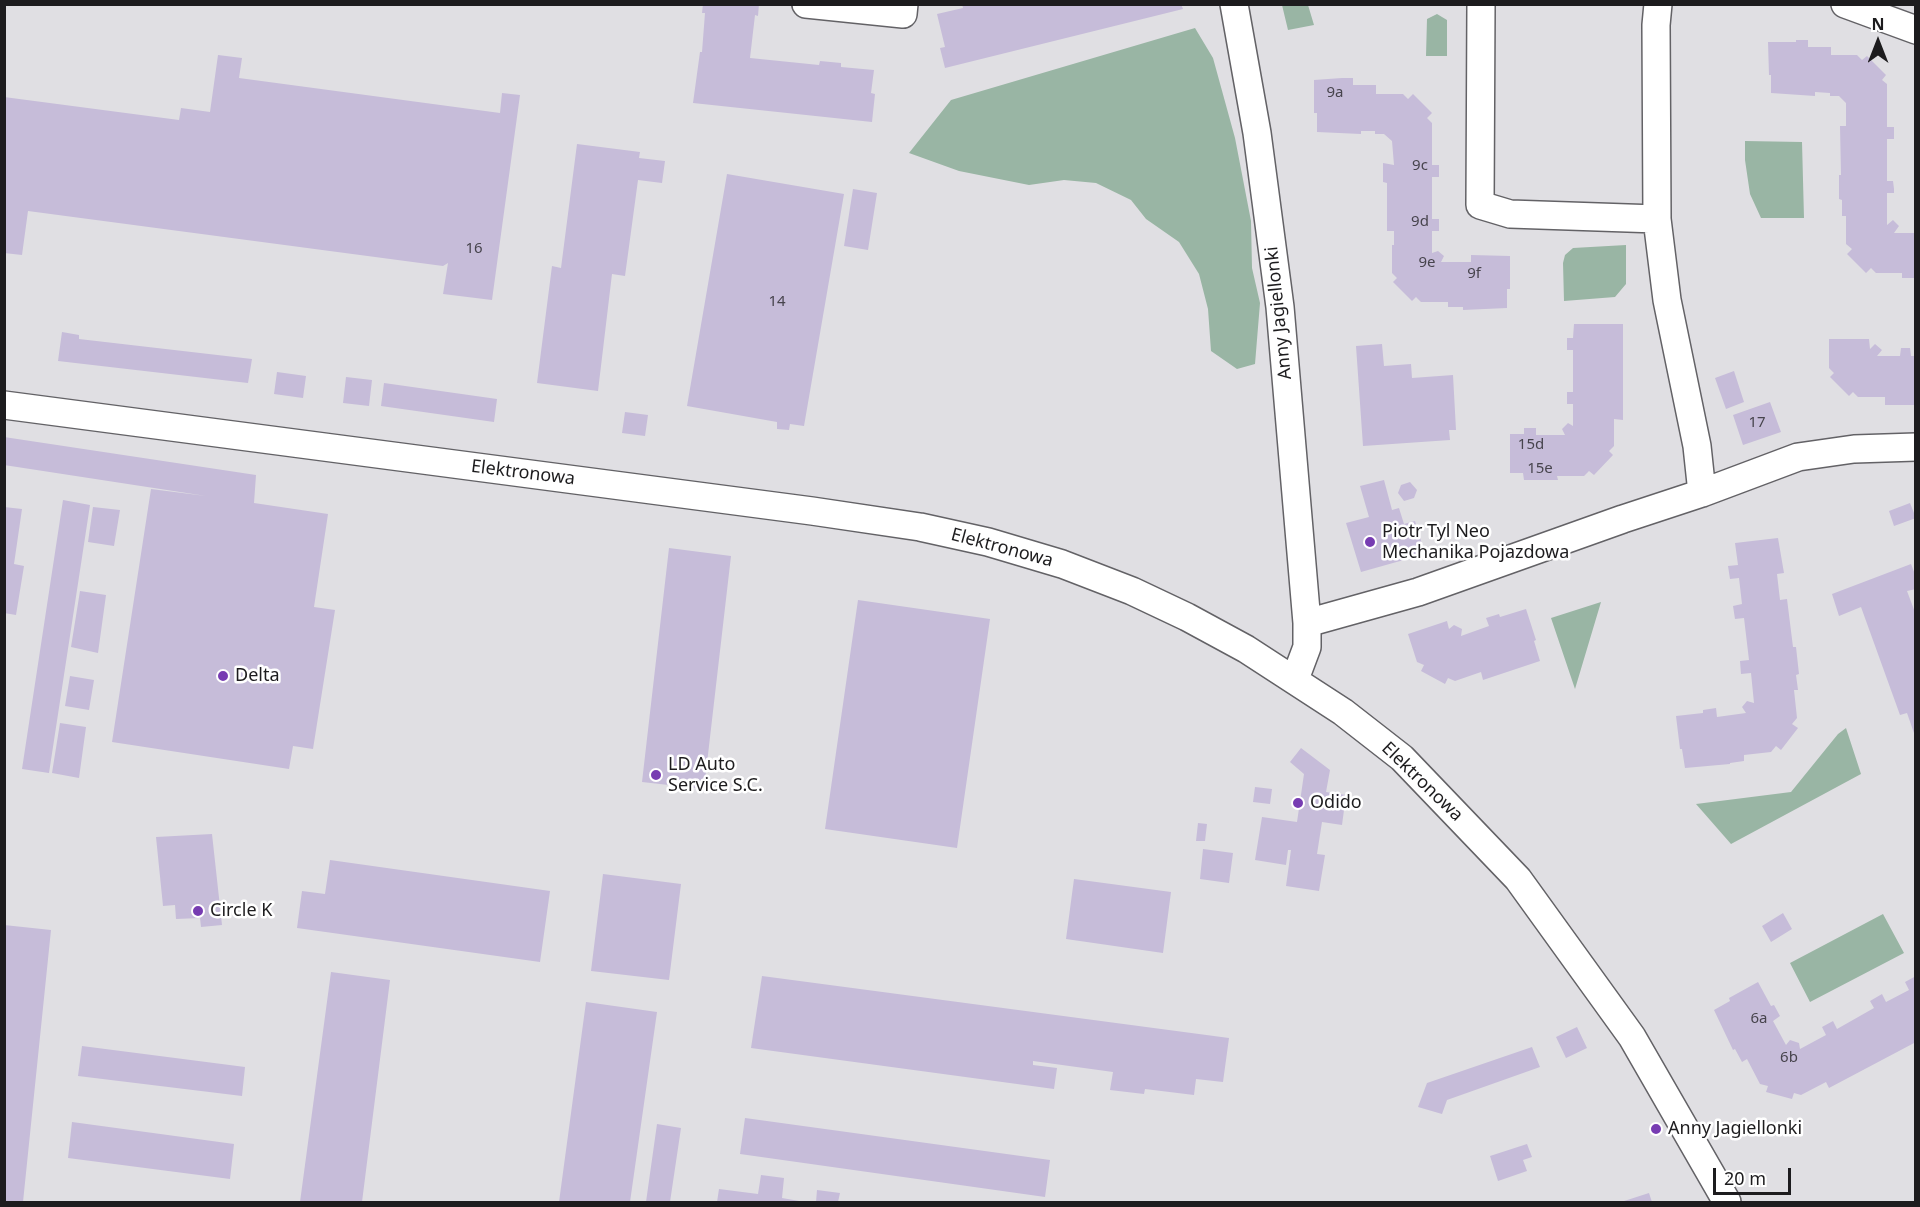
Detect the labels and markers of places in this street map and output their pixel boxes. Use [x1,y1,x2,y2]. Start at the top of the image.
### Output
place label: Piotr Tyl Neo Mechanika Pojazdowa [1382,521,1569,564]
marker: Piotr Tyl Neo Mechanika Pojazdowa [1363,535,1377,549]
place label: Delta [235,665,280,687]
marker: Delta [216,669,230,683]
place label: LD Auto Service S.C. [668,754,763,796]
marker: LD Auto Service S.C. [649,768,663,782]
place label: Odido [1310,792,1362,814]
marker: Odido [1291,796,1305,810]
place label: Circle K [210,900,272,922]
marker: Circle K [191,904,205,918]
place label: Anny Jagiellonki [1668,1118,1802,1140]
marker: Anny Jagiellonki [1649,1122,1663,1136]

